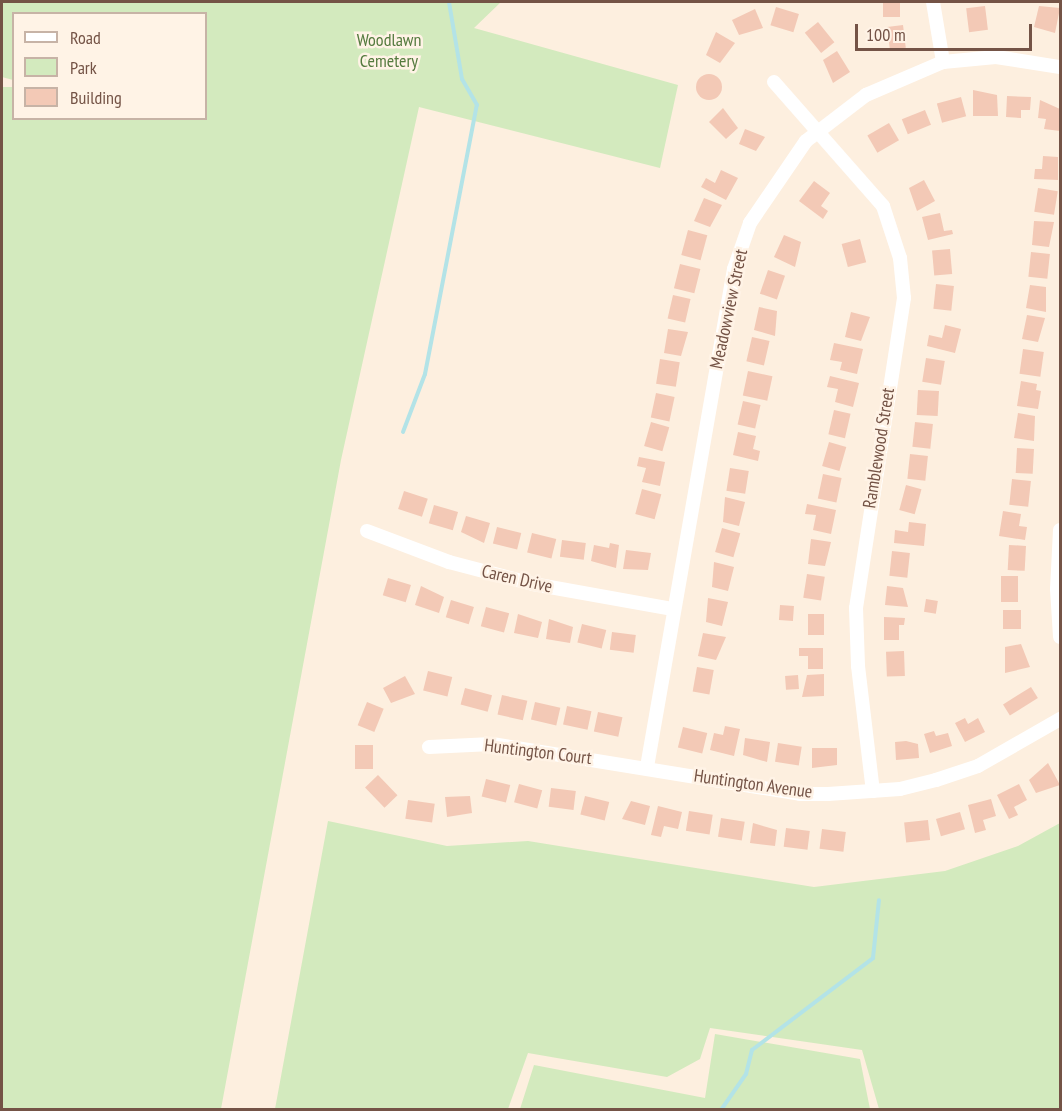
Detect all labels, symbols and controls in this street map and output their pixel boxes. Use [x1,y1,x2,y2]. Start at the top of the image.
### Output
legend [12,12,207,120]
scale bar [858,12,1035,50]
text: 100 m [866,23,906,46]
text: Road [70,26,101,49]
park label: Woodlawn Cemetery [357,30,421,72]
text: Park [70,56,97,79]
text: Building [70,86,122,109]
street label: Meadowview Street [706,247,752,371]
street label: Ramblewood Street [859,386,899,510]
street label: Caren Drive [479,560,555,598]
street label: Huntington Court [483,735,593,769]
street label: Huntington Avenue [692,765,814,803]

